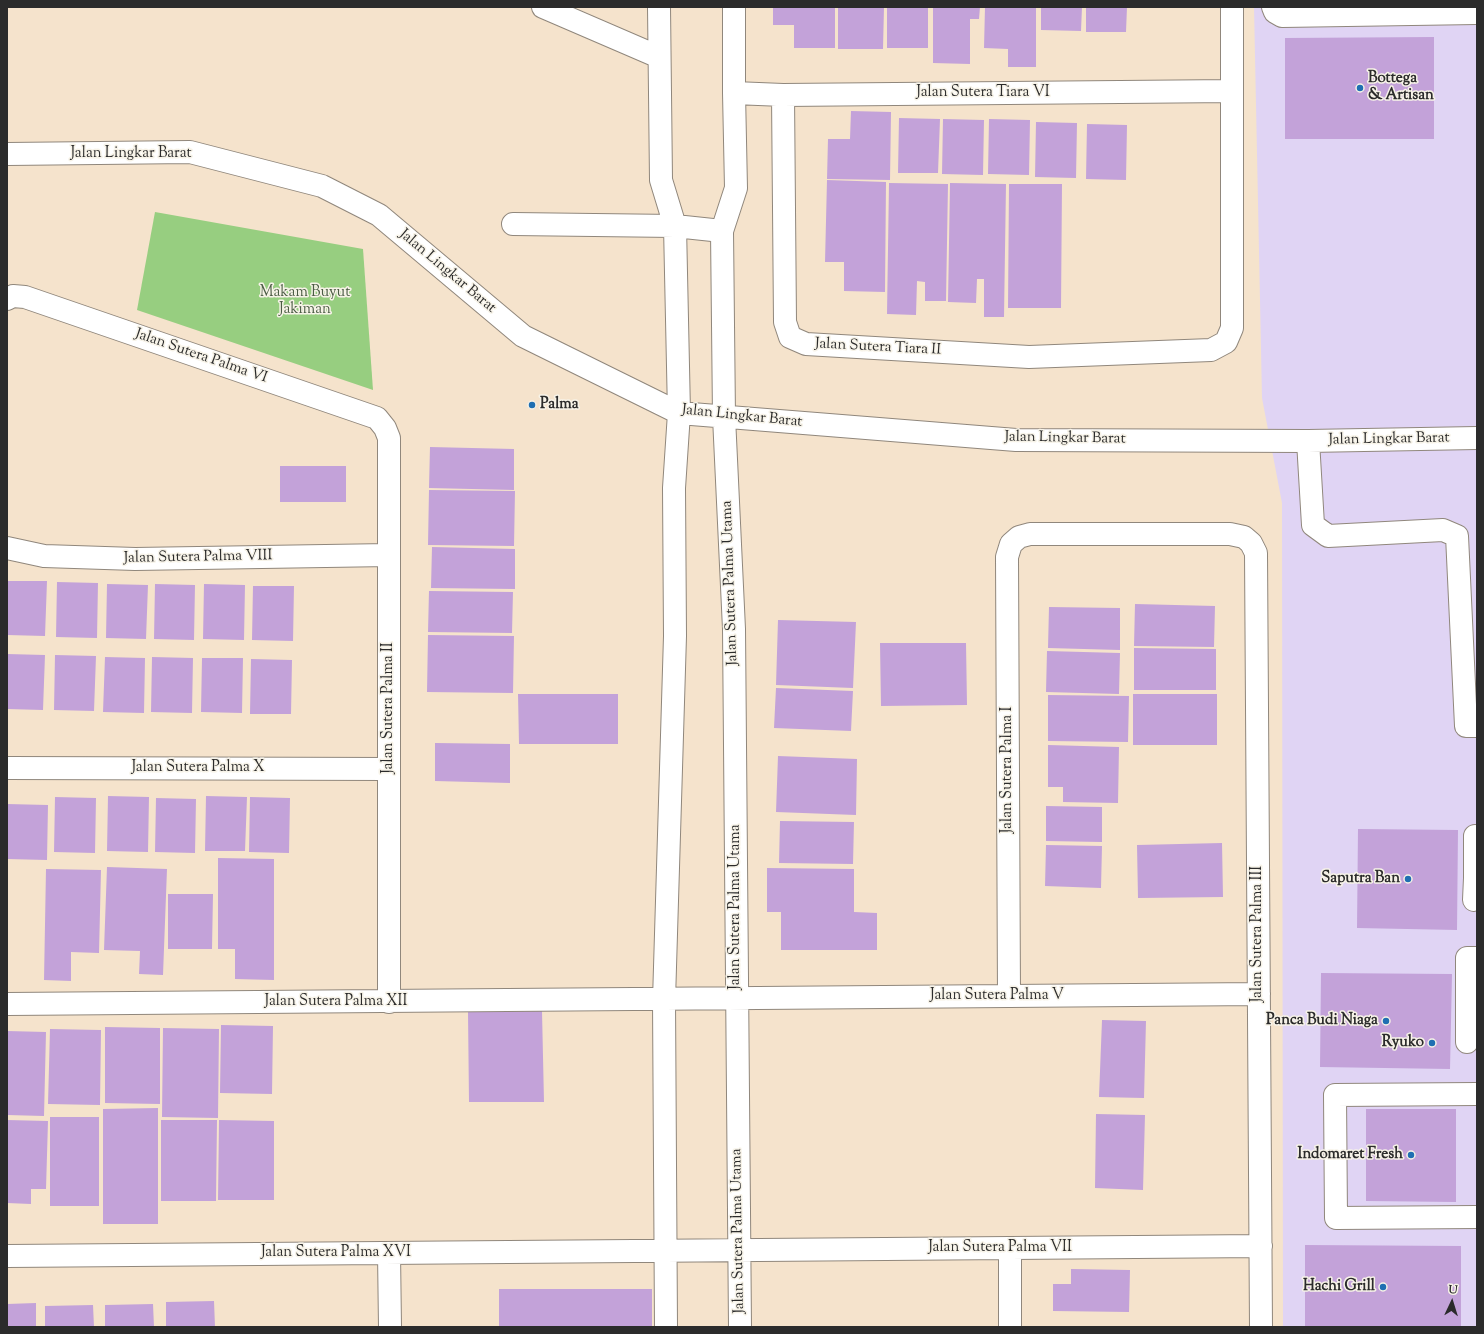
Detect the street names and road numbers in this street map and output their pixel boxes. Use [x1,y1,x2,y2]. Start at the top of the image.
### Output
street label: Jalan Sutera Tiara VI [916,84,1050,102]
street label: Jalan Lingkar Barat [70,145,192,163]
street label: Jalan Lingkar Barat [395,226,499,318]
street label: Jalan Sutera Palma VI [132,326,270,388]
street label: Jalan Sutera Tiara II [815,336,941,360]
street label: Jalan Lingkar Barat [681,402,803,432]
street label: Jalan Lingkar Barat [1004,429,1126,449]
street label: Jalan Lingkar Barat [1328,430,1450,450]
street label: Jalan Sutera Palma Utama [719,500,743,666]
street label: Jalan Sutera Palma VIII [124,548,272,568]
street label: Jalan Sutera Palma II [380,642,398,774]
street label: Jalan Sutera Palma I [999,707,1017,833]
street label: Jalan Sutera Palma X [132,759,264,777]
street label: Jalan Sutera Palma Utama [727,824,745,990]
street label: Jalan Sutera Palma III [1249,866,1267,1002]
street label: Jalan Sutera Palma V [930,987,1064,1005]
street label: Jalan Sutera Palma XII [265,993,407,1011]
street label: Jalan Sutera Palma Utama [729,1148,749,1314]
street label: Jalan Sutera Palma VII [928,1239,1072,1257]
street label: Jalan Sutera Palma XVI [261,1244,411,1262]

